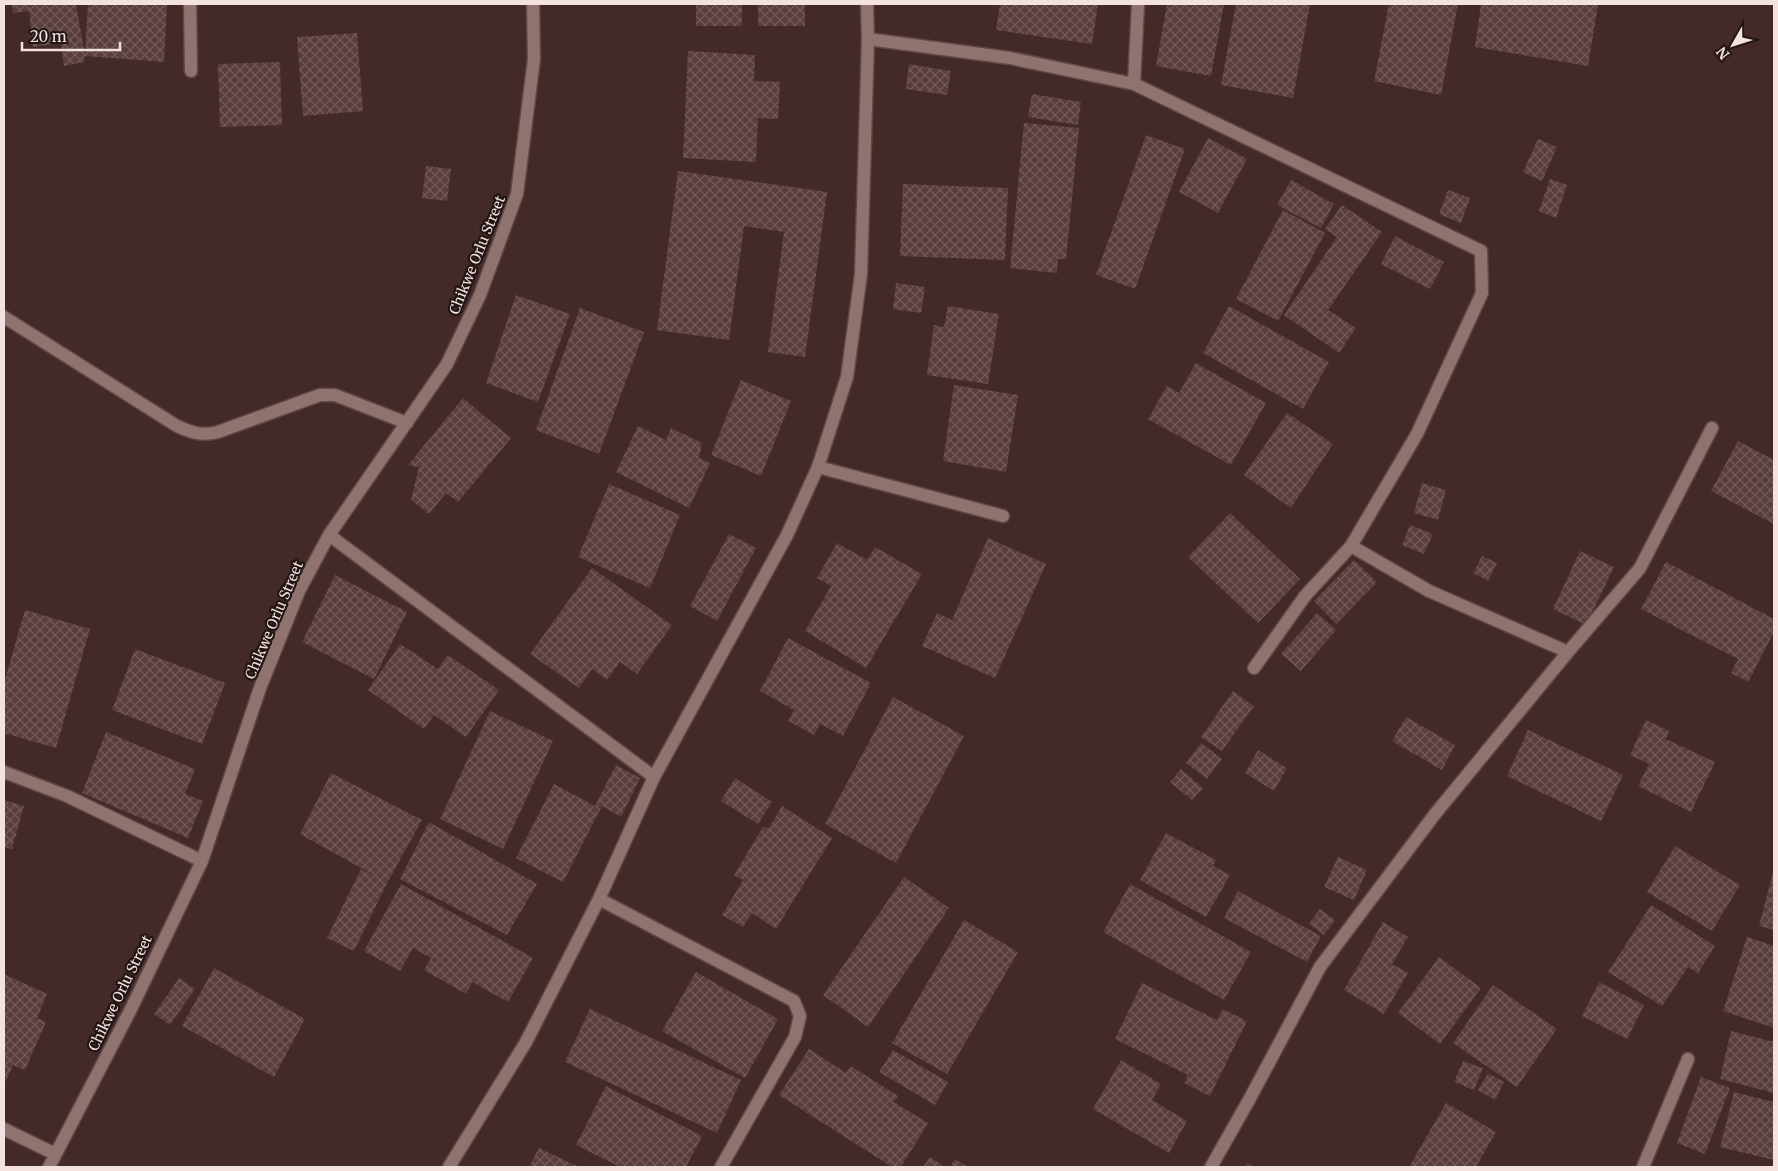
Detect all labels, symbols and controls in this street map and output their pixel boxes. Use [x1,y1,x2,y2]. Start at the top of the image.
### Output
scale bar [22,20,120,52]
north arrow [1708,20,1758,70]
text: 20 m [30,27,67,46]
text: N [1712,43,1733,63]
street label: Chikwe Orlu Street [445,192,509,317]
street label: Chikwe Orlu Street [241,558,307,682]
street label: Chikwe Orlu Street [84,932,156,1054]

